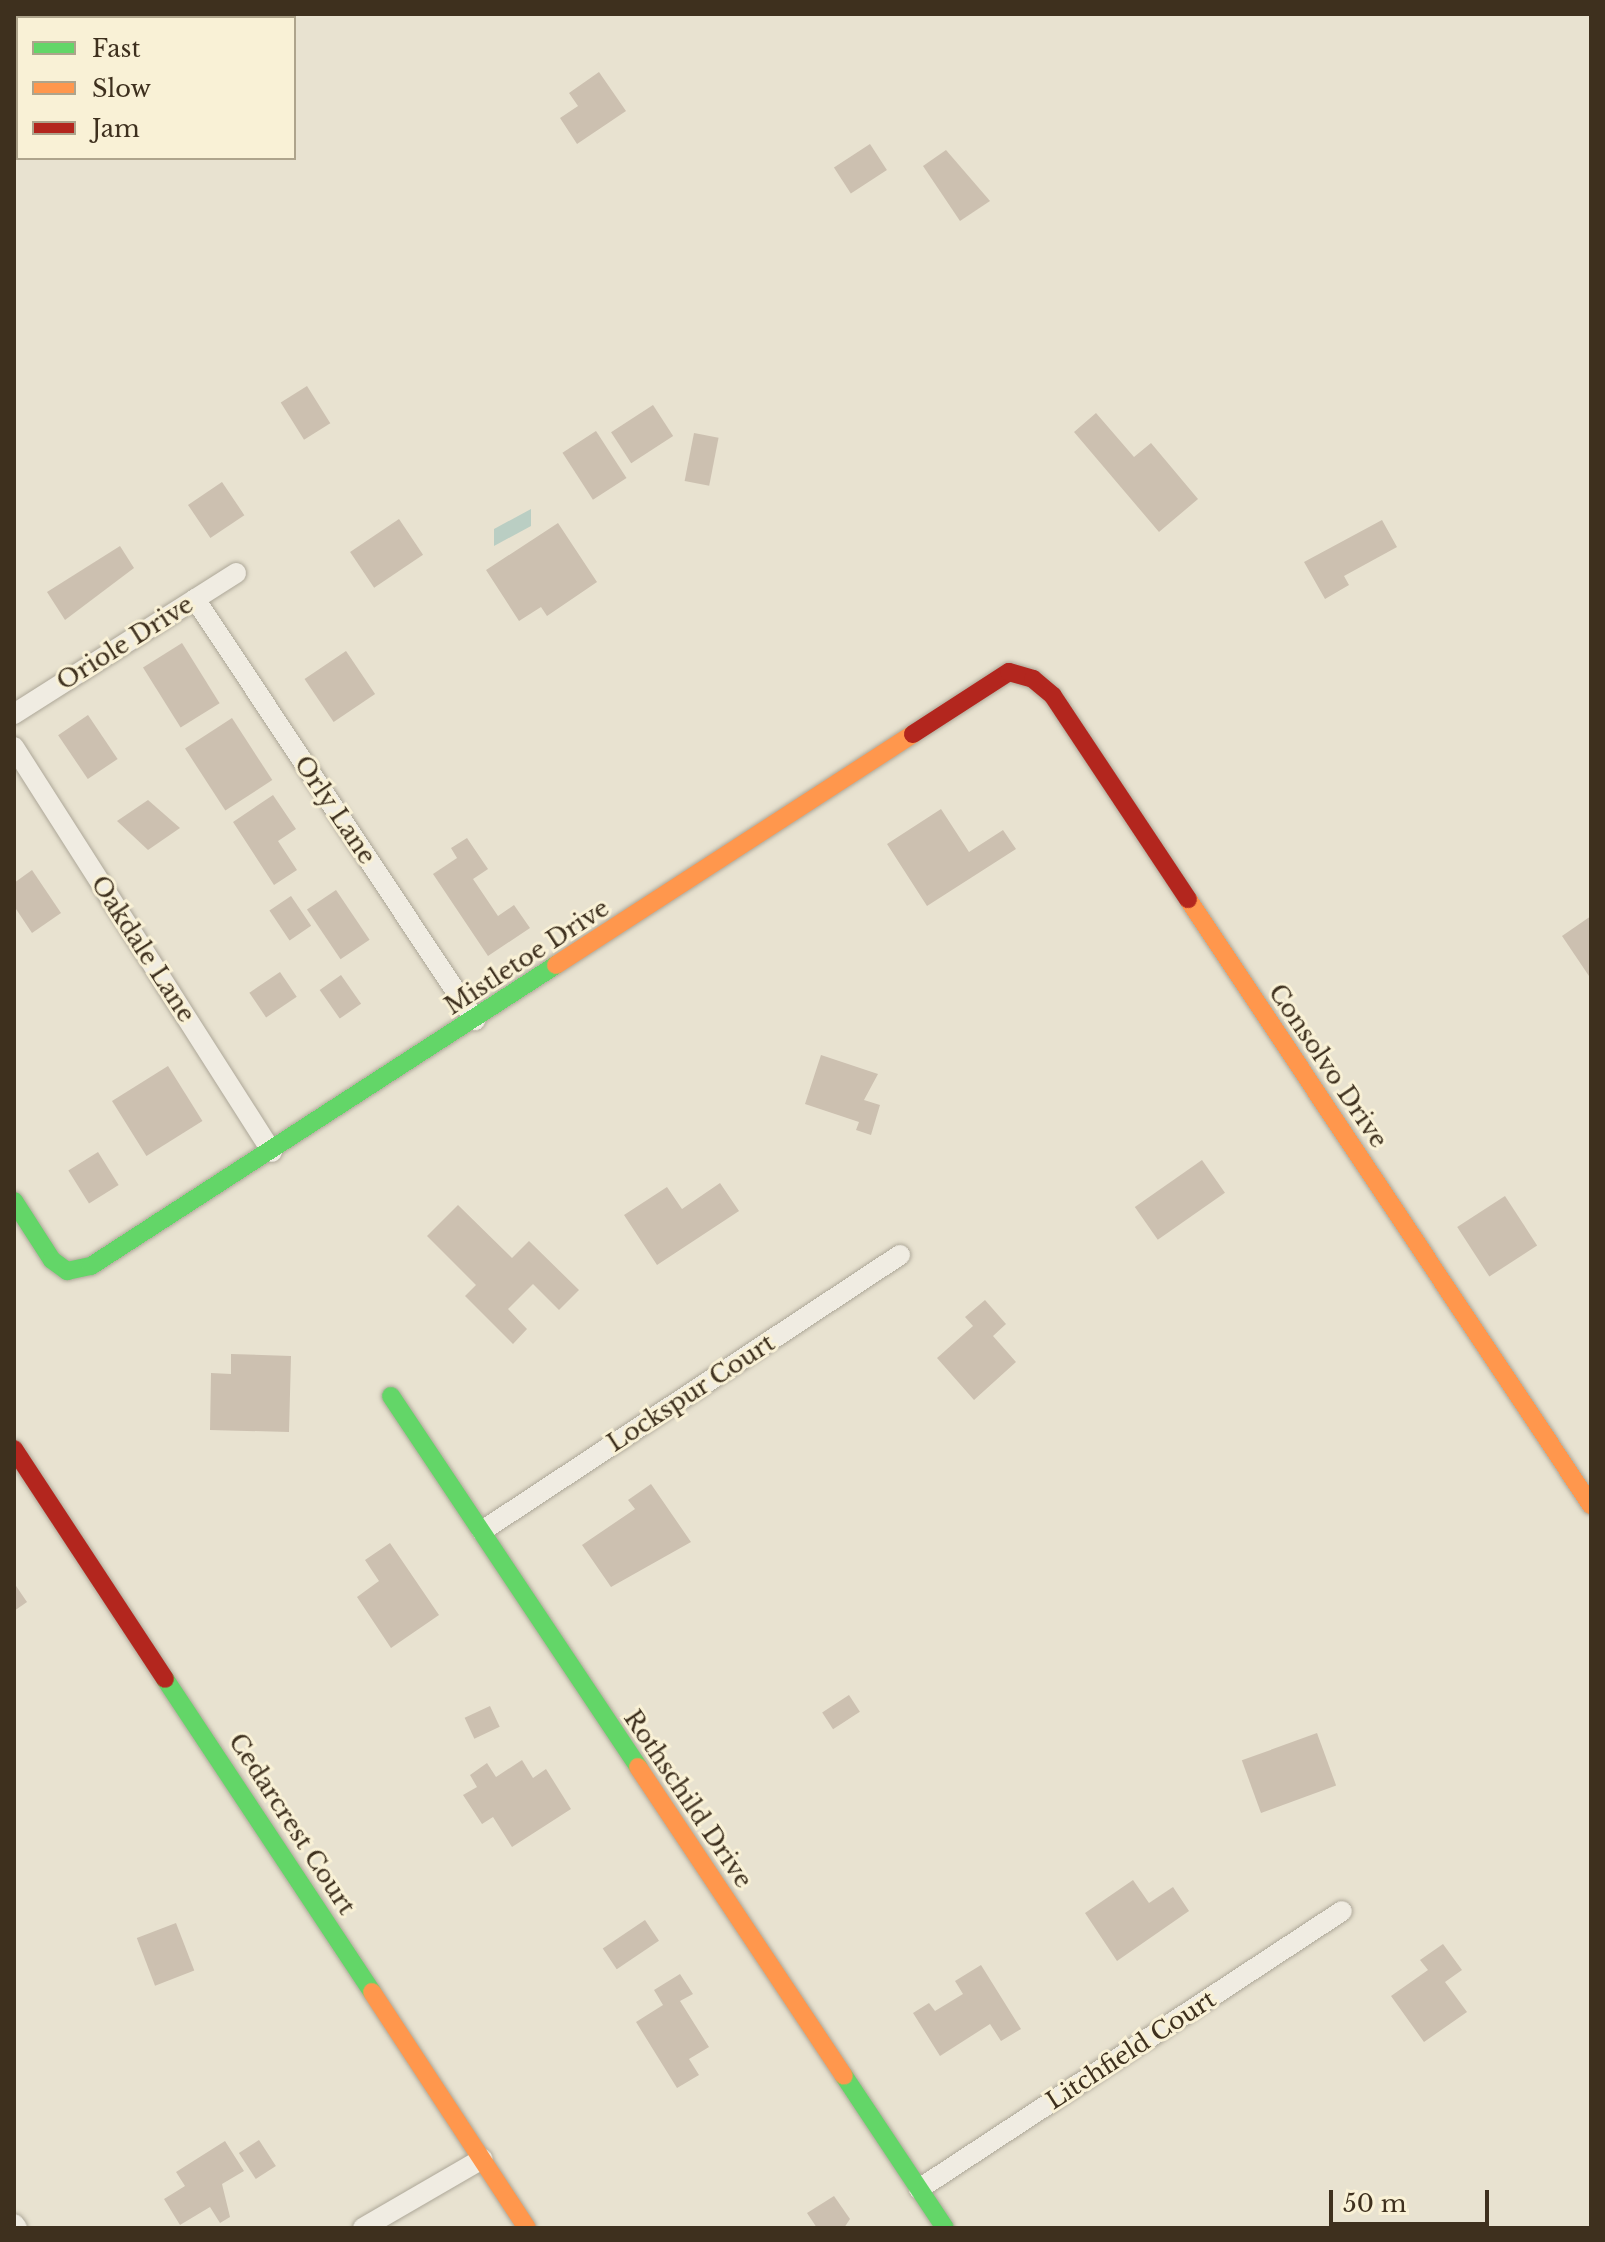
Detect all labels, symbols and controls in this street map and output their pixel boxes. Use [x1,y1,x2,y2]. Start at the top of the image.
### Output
legend [16,16,296,160]
text: Fast [92,34,140,63]
text: Slow [92,74,151,103]
text: Jam [92,114,140,143]
street label: Oriole Drive [52,590,198,696]
street label: Orly Lane [288,750,382,870]
street label: Oakdale Lane [85,870,201,1028]
street label: Mistletoe Drive [440,893,614,1021]
street label: Consolvo Drive [1263,979,1393,1153]
street label: Lockspur Court [602,1328,780,1458]
street label: Rothschild Drive [618,1705,758,1893]
street label: Cedarcrest Court [223,1728,361,1920]
street label: Litchfield Court [1041,1985,1221,2115]
scale bar [1333,2174,1493,2224]
text: 50 m [1343,2189,1406,2218]

